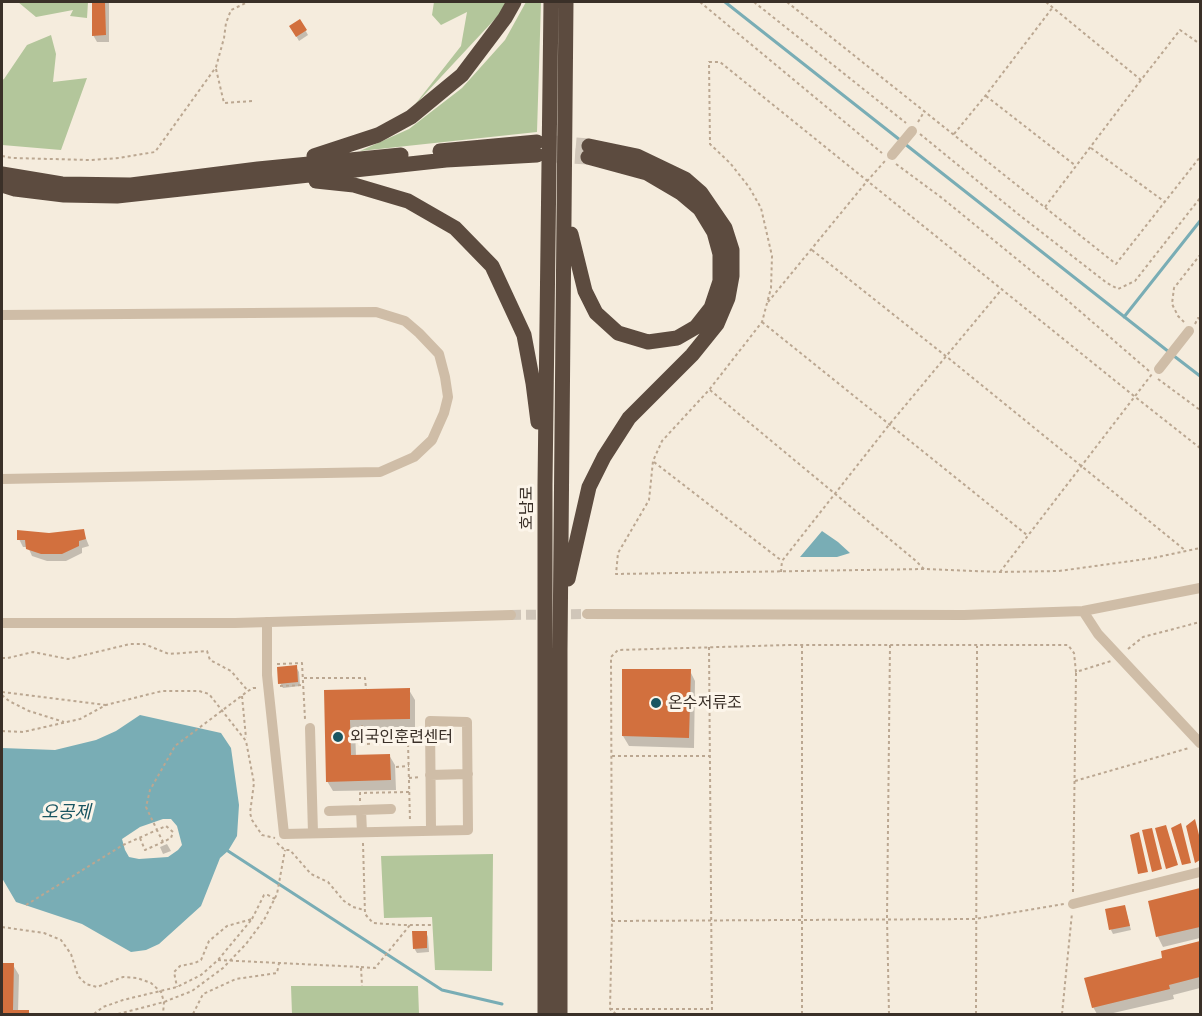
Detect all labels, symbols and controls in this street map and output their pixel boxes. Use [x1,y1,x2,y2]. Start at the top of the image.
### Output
street label: 호남로 [517,486,537,530]
place label: 온수저류조 [668,693,742,713]
marker: 온수저류조 [649,696,663,710]
place label: 외국인훈련센터 [350,727,453,747]
marker: 외국인훈련센터 [331,730,345,744]
water label: 오공제 [41,801,91,823]

